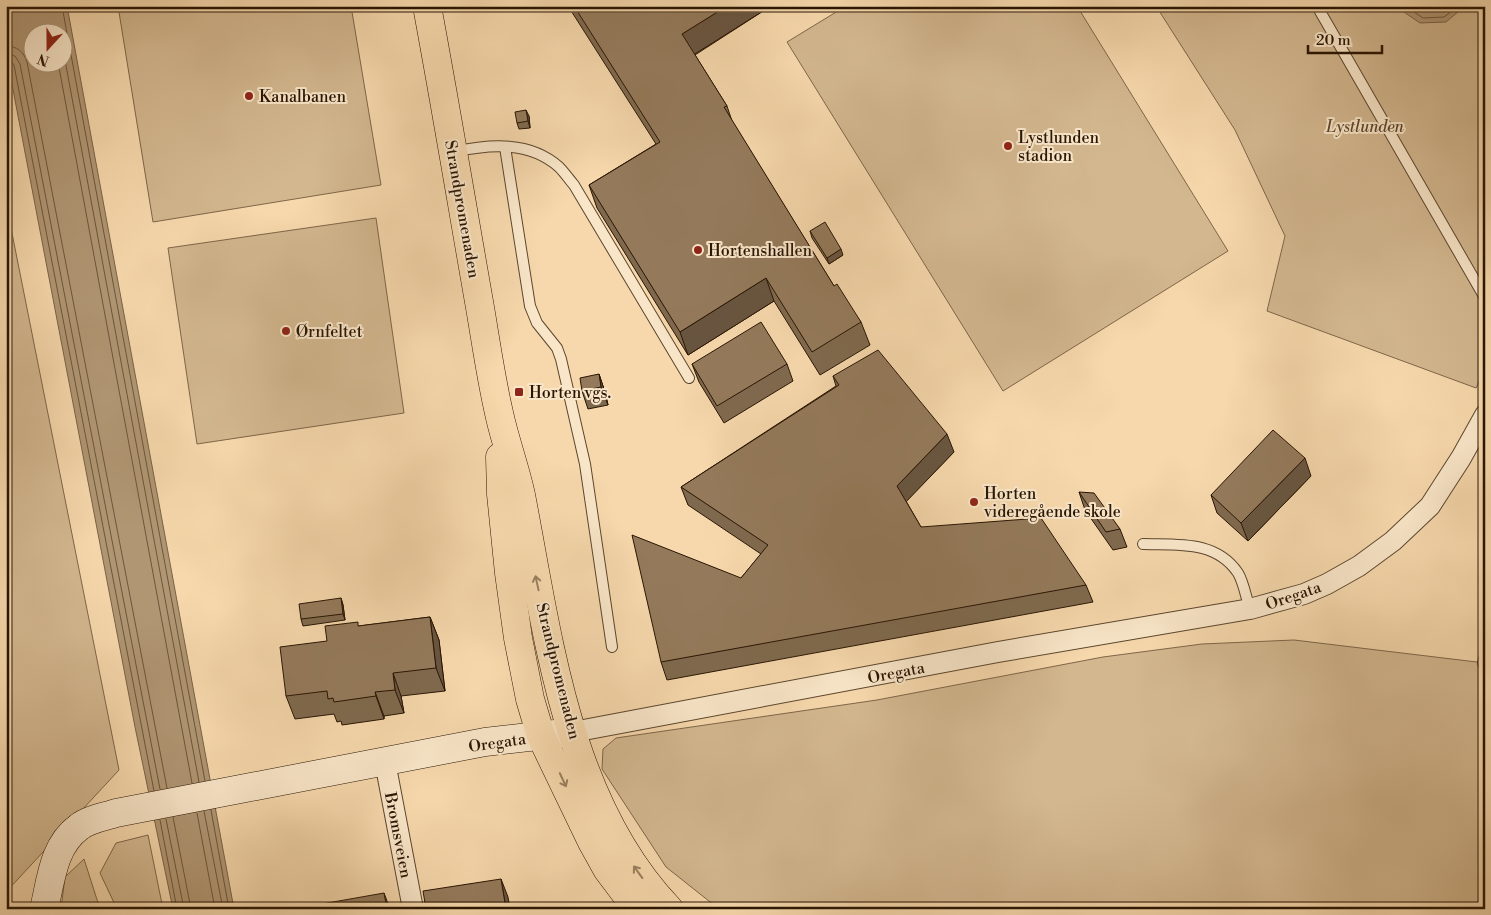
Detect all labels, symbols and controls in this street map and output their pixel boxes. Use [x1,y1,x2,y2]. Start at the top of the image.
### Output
north arrow [22,22,72,72]
scale bar [1308,22,1382,54]
text: 20 m [1316,31,1351,50]
text: N [35,49,52,70]
place label: Kanalbanen [259,87,347,107]
marker: Kanalbanen [243,90,255,102]
park label: Lystlunden [1325,117,1405,137]
place label: Lystlunden stadion [1018,128,1100,166]
street label: Strandpromenaden [440,139,484,280]
marker: Lystlunden stadion [1002,140,1014,152]
place label: Hortenshallen [708,241,813,261]
marker: Hortenshallen [692,244,704,256]
place label: Ørnfeltet [296,322,363,342]
marker: Ørnfeltet [280,325,292,337]
place label: Horten vgs. [529,383,611,403]
marker: Horten vgs. [513,386,525,398]
place label: Horten videregående skole [983,484,1121,522]
marker: Horten videregående skole [968,496,980,508]
one-way arrow [532,575,541,591]
street label: Oregata [1263,577,1325,615]
street label: Strandpromenaden [531,601,585,742]
street label: Oregata [866,657,927,688]
street label: Oregata [467,729,528,757]
one-way arrow [558,772,568,787]
street label: Bromsveien [380,790,416,880]
one-way arrow [633,865,643,879]

